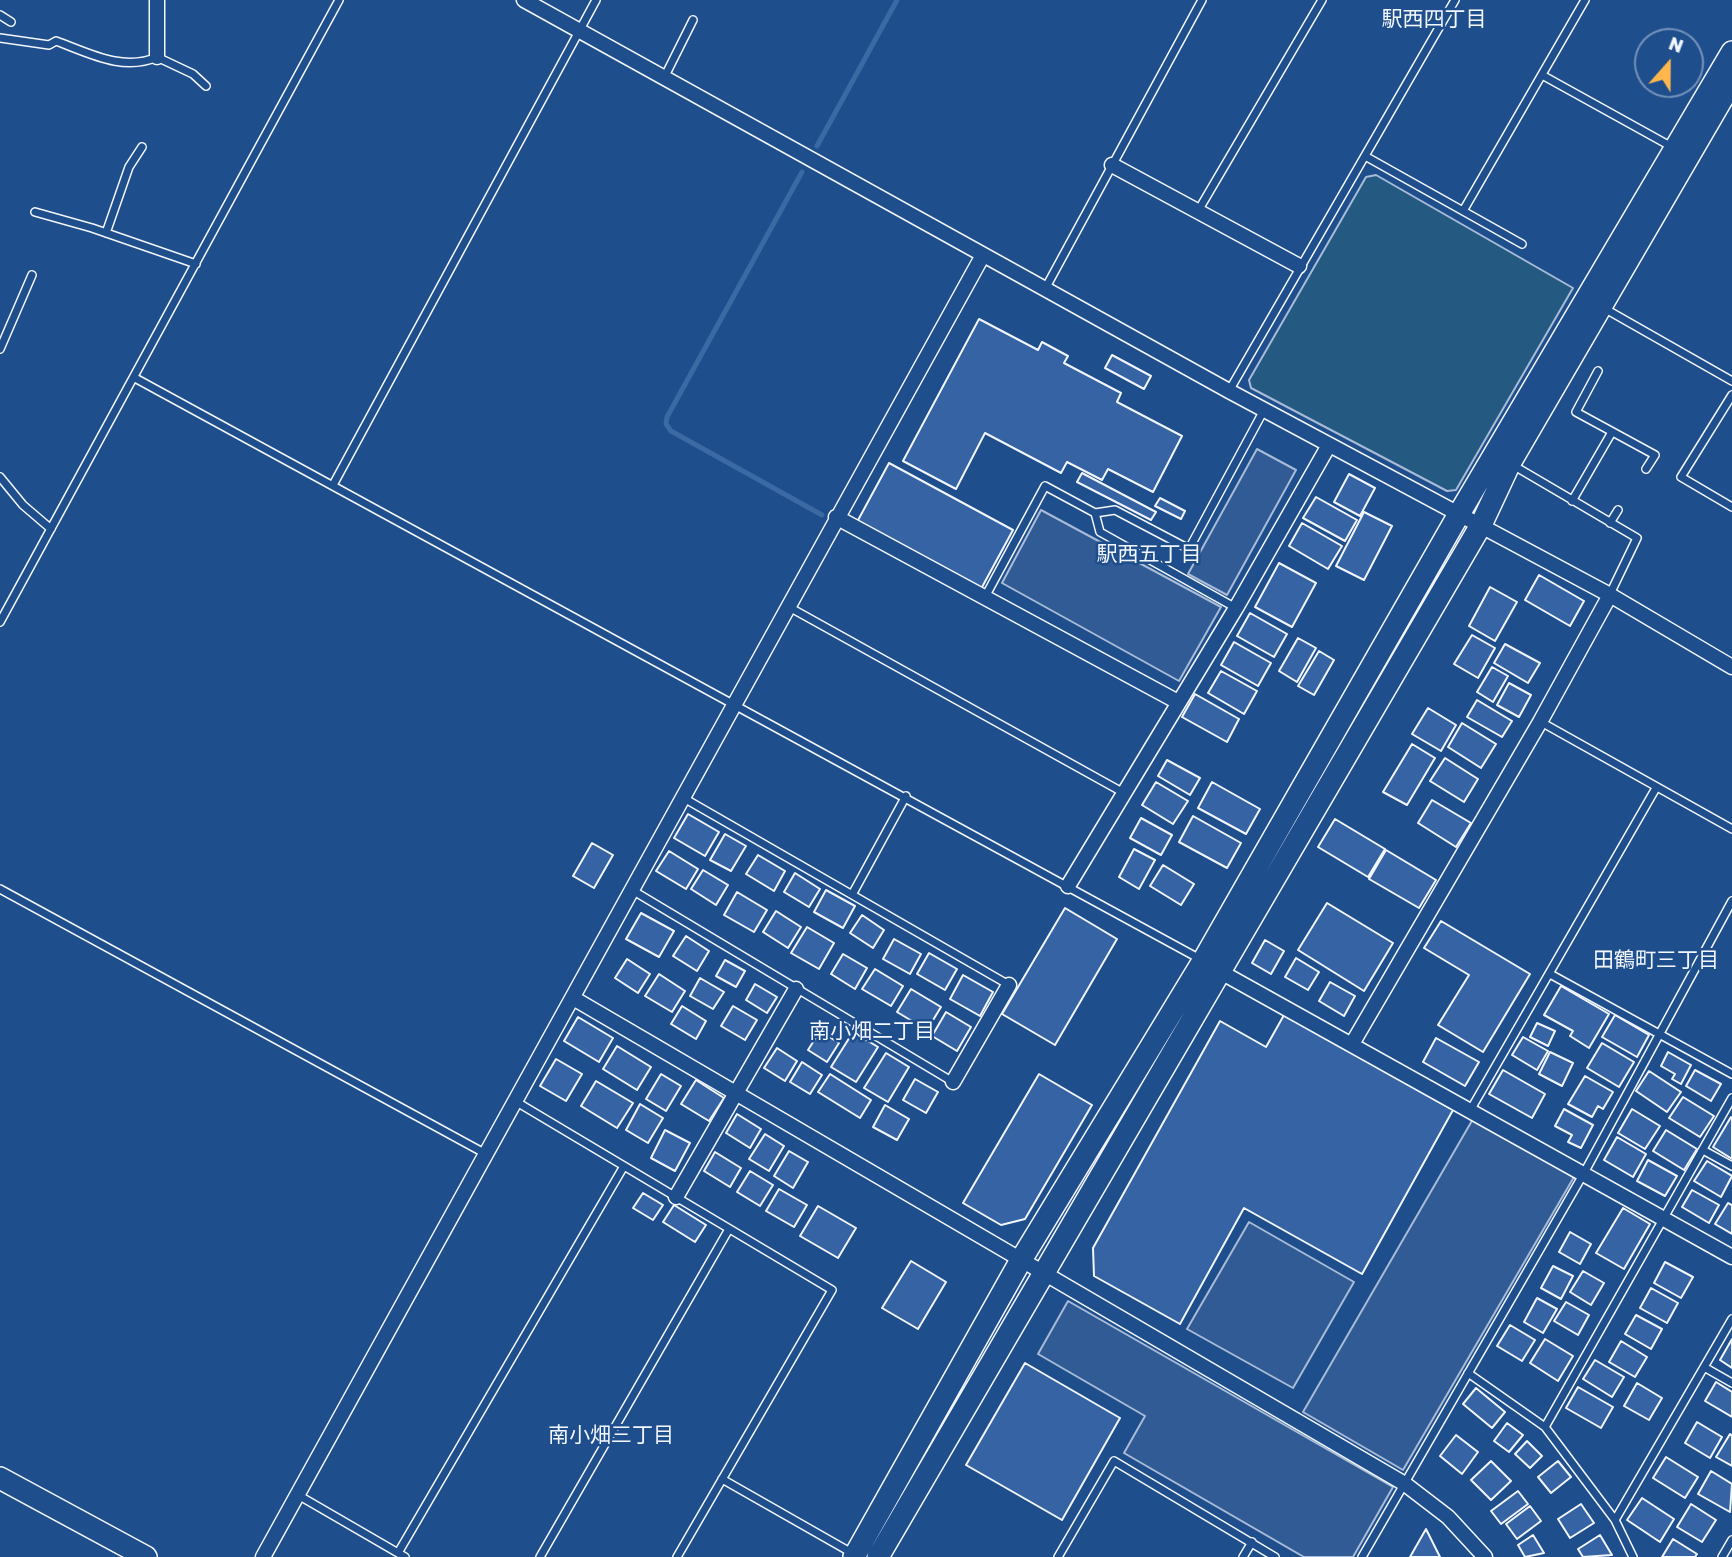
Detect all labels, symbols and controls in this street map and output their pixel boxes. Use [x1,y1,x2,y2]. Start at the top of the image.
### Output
district label: 駅西四丁目 [1382,7,1486,33]
north arrow [1634,28,1704,98]
text: N [1665,32,1686,58]
district label: 駅西五丁目 [1097,542,1201,568]
district label: 田鶴町三丁目 [1593,948,1719,974]
district label: 南小畑二丁目 [809,1019,935,1045]
district label: 南小畑三丁目 [548,1423,674,1449]

